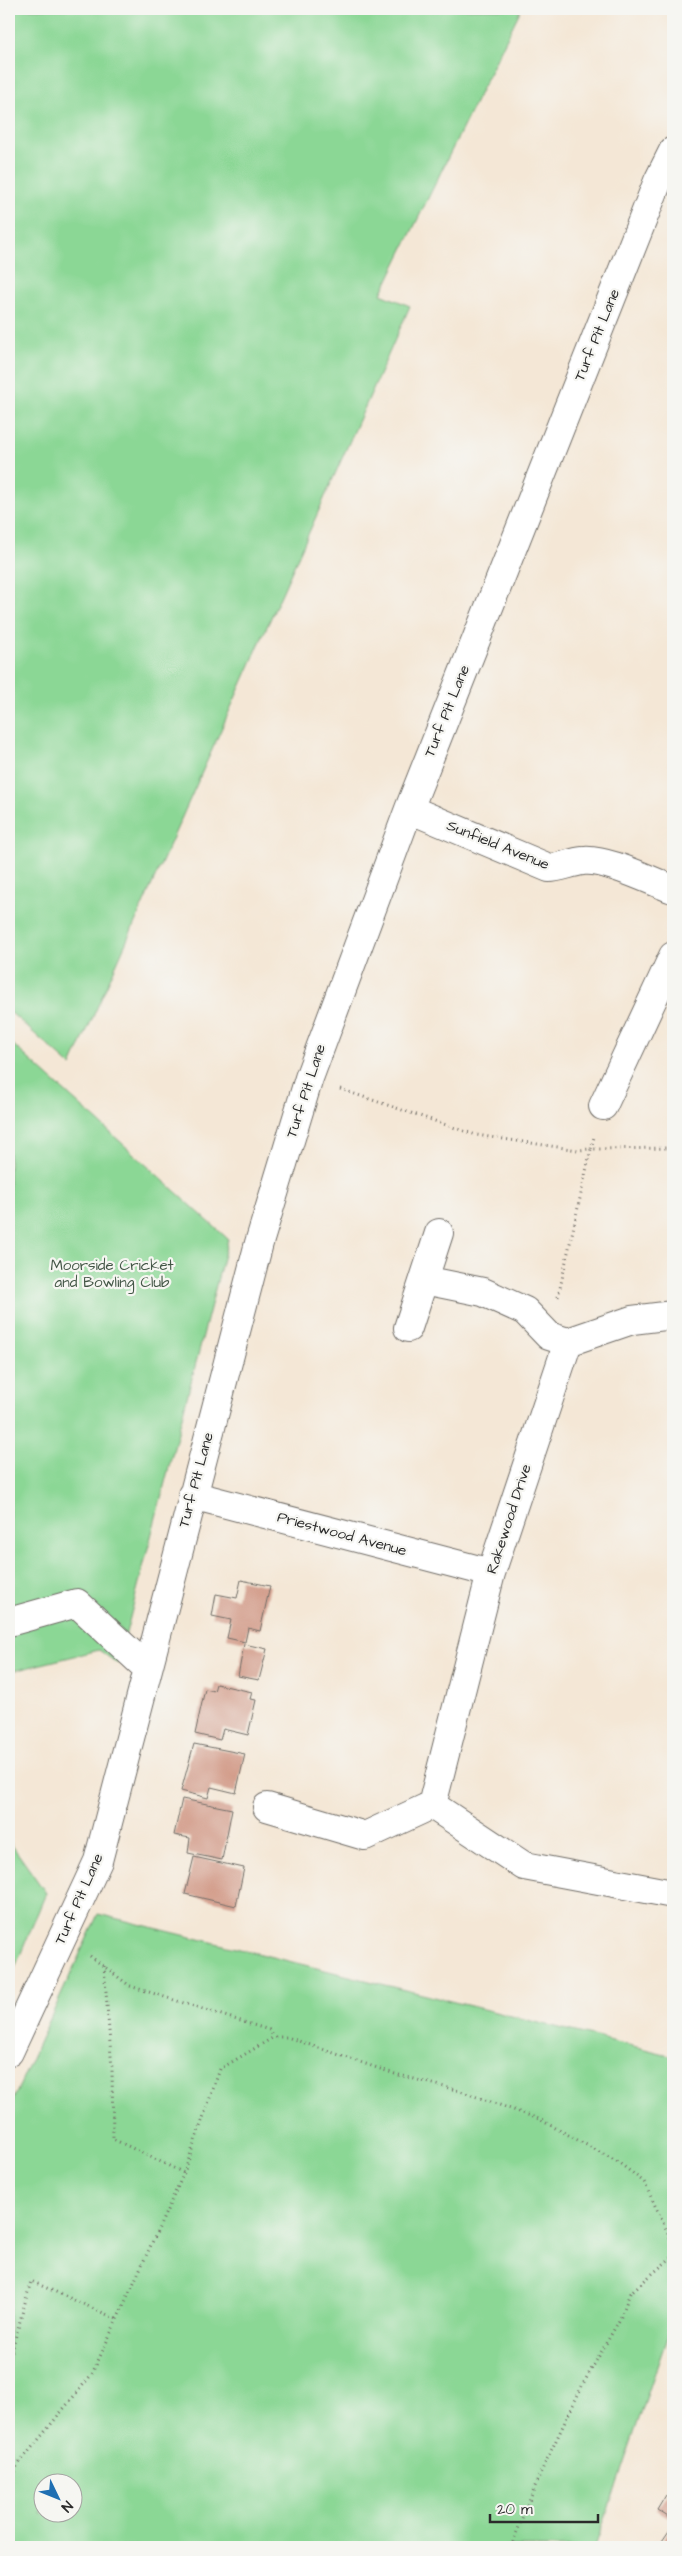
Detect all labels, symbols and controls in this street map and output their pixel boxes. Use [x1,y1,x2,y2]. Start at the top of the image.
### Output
street label: Turf Pit Lane [569,286,625,384]
street label: Turf Pit Lane [419,662,475,760]
street label: Sunfield Avenue [444,815,552,875]
street label: Turf Pit Lane [281,1041,331,1141]
park label: Moorside Cricket and Bowling Club [50,1255,174,1294]
street label: Turf Pit Lane [173,1430,219,1530]
street label: Rakewood Drive [481,1461,537,1577]
street label: Priestwood Avenue [275,1507,409,1561]
street label: Turf Pit Lane [50,1850,108,1948]
north arrow [32,2474,82,2524]
scale bar [490,2491,597,2523]
text: N [56,2496,77,2516]
text: 20 m [497,2499,533,2520]

